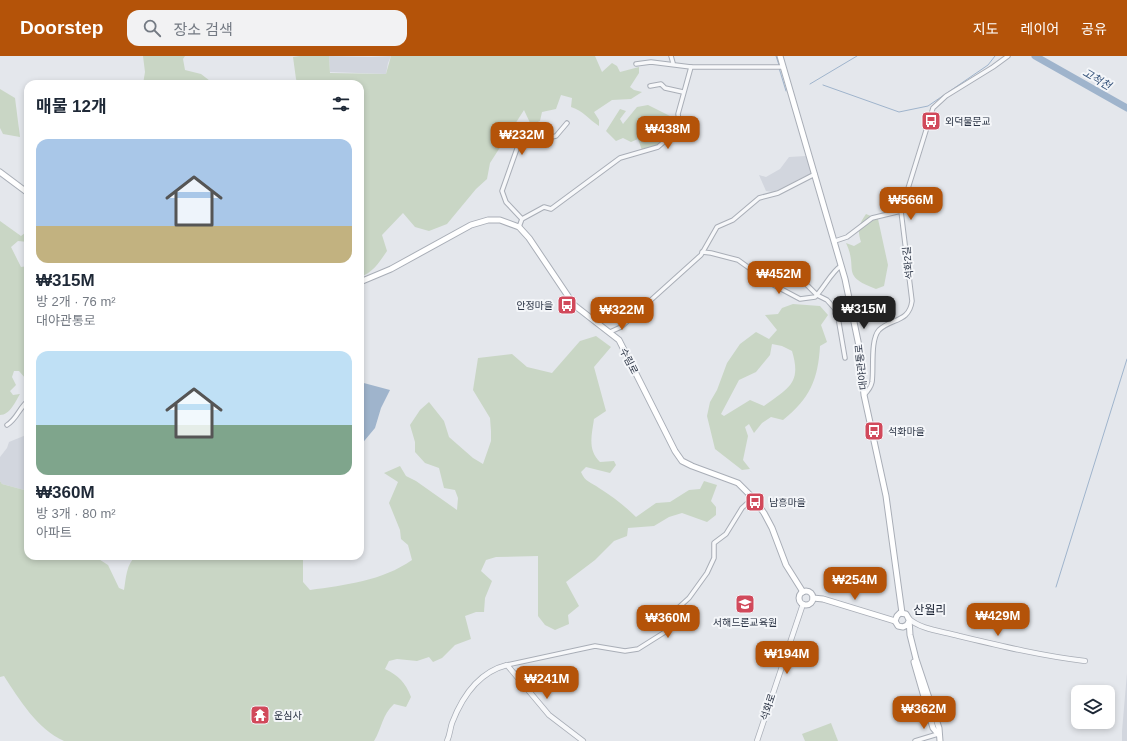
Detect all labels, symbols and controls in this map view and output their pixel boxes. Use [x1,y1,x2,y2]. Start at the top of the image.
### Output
search box [127,10,407,46]
text: Doorstep [20,17,103,38]
icon: search [141,17,163,39]
text: 장소 검색 [173,21,233,38]
text: 지도 [973,21,999,37]
text: 레이어 [1021,21,1059,37]
text: 공유 [1081,21,1107,37]
water label: 고척천 [1081,66,1115,93]
icon: filters [330,93,352,115]
text: 매물 12개 [36,97,107,116]
bus stop icon: 외덕물문교 [920,110,942,132]
pin: ₩438M [640,116,696,150]
place label: 외덕물문교 [945,116,991,127]
text: ₩438M [646,121,690,136]
pin: ₩232M [494,122,550,156]
text: ₩232M [500,127,544,142]
icon: home [158,165,230,237]
pin: ₩566M [883,187,939,221]
text: ₩566M [889,192,933,207]
street label: 석화2길 [901,246,915,280]
pin: ₩452M [751,261,807,295]
text: ₩452M [757,266,801,281]
text: ₩315M [36,271,95,290]
text: 방 2개 · 76 m² [36,294,116,309]
bus stop icon: 안정마을 [556,294,578,316]
pin: ₩315M [836,296,892,330]
pin: ₩322M [594,297,650,331]
place label: 안정마을 [516,300,553,311]
text: ₩315M [842,301,886,316]
text: ₩322M [600,302,644,317]
text: 대야관통로 [36,313,96,328]
street label: 대야관통로 [853,344,869,390]
street label: 수림로 [618,346,640,376]
icon: home [158,377,230,449]
bus stop icon: 석화마을 [863,420,885,442]
place label: 석화마을 [888,426,925,437]
text: ₩360M [36,483,95,502]
bus stop icon: 남흥마을 [744,491,766,513]
place label: 남흥마을 [769,497,806,508]
text: 방 3개 · 80 m² [36,506,116,521]
text: 아파트 [36,525,72,540]
pin: ₩254M [827,567,883,601]
text: ₩254M [833,572,877,587]
school or university icon: 서해드론교육원 [734,593,756,615]
district label: 산월리 [913,603,947,617]
pin: ₩429M [970,603,1026,637]
pin: ₩360M [640,605,696,639]
text: ₩429M [976,608,1020,623]
text: ₩360M [646,610,690,625]
place label: 서해드론교육원 [713,617,777,628]
pin: ₩194M [759,641,815,675]
text: ₩194M [765,646,809,661]
pin: ₩241M [519,666,575,700]
text: ₩241M [525,671,569,686]
map controls [1071,685,1115,729]
button: layers [1071,685,1115,729]
street label: 석화로 [759,692,777,722]
pin: ₩362M [896,696,952,730]
text: ₩362M [902,701,946,716]
temple icon: 운심사 [249,704,271,726]
place label: 운심사 [274,710,302,721]

